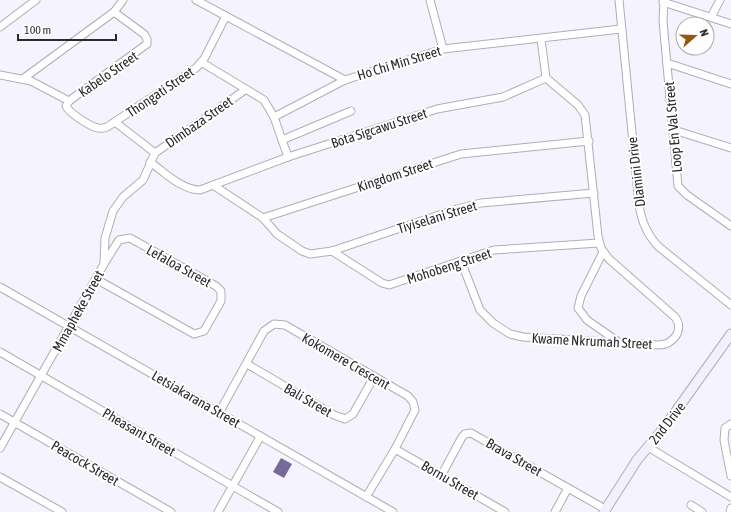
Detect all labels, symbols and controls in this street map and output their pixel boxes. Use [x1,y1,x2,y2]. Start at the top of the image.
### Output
scale bar [18,16,116,42]
north arrow [675,16,715,56]
text: 100 m [24,23,51,37]
text: N [698,27,711,38]
street label: Ho Chi Min Street [355,43,443,83]
street label: Kabelo Street [75,48,141,100]
street label: Thongati Street [123,64,197,120]
street label: Loop En Val Street [661,81,685,173]
street label: Dimbaza Street [162,93,236,151]
street label: Bota Sigcawu Street [329,105,429,151]
street label: Dlamini Drive [624,136,648,208]
street label: Kingdom Street [355,155,435,195]
street label: Tiyiselani Street [395,197,479,237]
street label: Lefaloa Street [144,242,214,290]
street label: Mohobeng Street [405,245,493,287]
street label: Mmapheke Street [49,267,107,355]
street label: Kokomere Crescent [299,329,393,393]
street label: Kwame Nkrumah Street [531,330,653,352]
street label: Letsiakarana Street [149,367,243,431]
street label: Bali Street [281,380,335,420]
street label: 2nd Drive [646,399,688,447]
street label: Pheasant Street [100,405,178,459]
street label: Brava Street [483,435,545,479]
street label: Peacock Street [48,437,122,489]
street label: Bornu Street [418,457,482,503]

